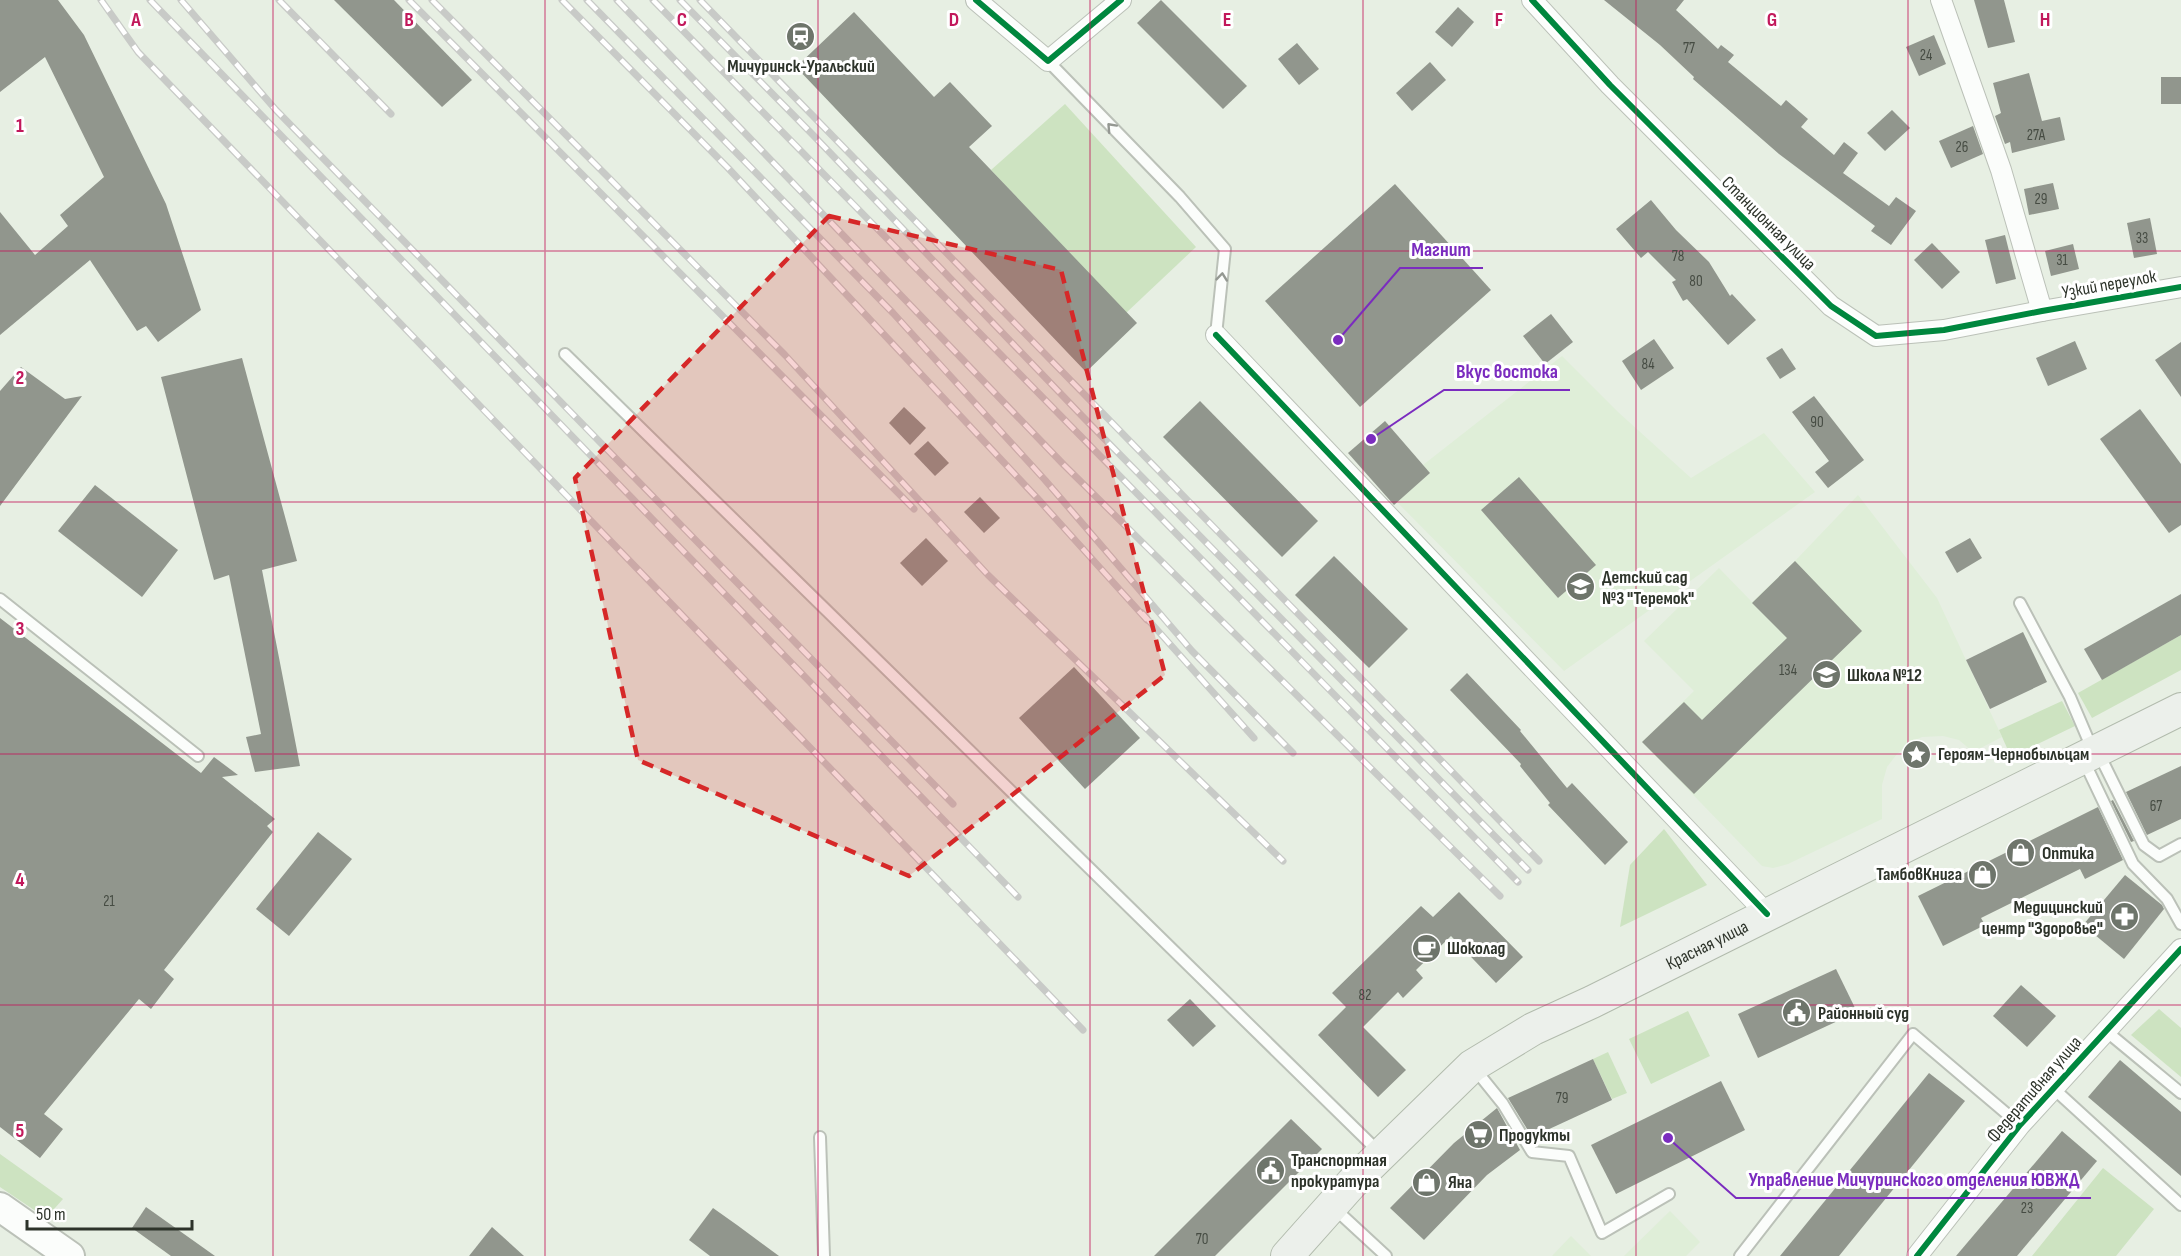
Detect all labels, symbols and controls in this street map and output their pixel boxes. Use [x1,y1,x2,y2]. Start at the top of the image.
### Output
text: A [130,8,141,32]
text: B [404,8,414,32]
text: C [677,8,687,32]
text: D [949,8,959,32]
text: E [1223,8,1231,32]
text: F [1495,8,1503,32]
text: G [1767,8,1777,32]
text: H [2040,8,2050,32]
station icon: Мичуринск-Уральский [785,21,817,53]
house number: 77 [1683,39,1695,58]
house number: 24 [1920,46,1932,65]
place label: Мичуринск-Уральский [727,56,875,77]
text: 1 [16,114,24,138]
one-way arrow [1107,124,1118,135]
house number: 27А [2027,126,2046,145]
house number: 26 [1956,138,1968,157]
street label: Станционная улица [1717,172,1820,275]
house number: 29 [2035,190,2047,209]
house number: 33 [2136,229,2148,248]
callout: Магнит [1400,230,1483,268]
text: Магнит [1411,238,1471,262]
house number: 78 [1672,247,1684,266]
house number: 31 [2056,251,2069,270]
street label: Узкий переулок [2060,266,2158,303]
one-way arrow [1215,272,1228,282]
house number: 80 [1689,272,1703,291]
callout: Вкус востока [1444,352,1570,390]
house number: 84 [1641,355,1655,374]
text: Вкус востока [1456,360,1558,384]
text: 2 [16,366,24,390]
house number: 90 [1810,413,1824,432]
place label: Детский сад №3 "Теремок" [1602,567,1694,609]
school or university icon: Детский сад №3 "Теремок" [1565,571,1597,603]
text: 3 [16,617,25,641]
school or university icon: Школа №12 [1810,659,1842,691]
house number: 134 [1779,661,1797,680]
place label: Школа №12 [1847,665,1922,686]
place icon: Героям-Чернобыльцам [1901,738,1933,770]
place label: Героям-Чернобыльцам [1938,744,2089,765]
house number: 67 [2150,797,2162,816]
shop icon: Оптика [2005,837,2037,869]
place label: Оптика [2042,843,2094,864]
shop icon: ТамбовКнига [1967,858,1999,890]
place label: ТамбовКнига [1876,864,1962,885]
text: 4 [15,868,25,892]
house number: 21 [103,892,115,911]
place label: Медицинский центр "Здоровье" [1982,897,2103,939]
pharmacy icon: Медицинский центр "Здоровье" [2108,901,2140,933]
street label: Красная улица [1663,916,1752,974]
cafe icon: Шоколад [1410,932,1442,964]
place label: Шоколад [1447,938,1505,959]
house number: 82 [1359,986,1371,1005]
public building icon: Районный суд [1781,997,1813,1029]
place label: Районный суд [1818,1003,1909,1024]
street label: Федеративная улица [1983,1032,2086,1147]
house number: 79 [1556,1089,1568,1108]
text: 5 [16,1119,25,1143]
supermarket icon: Продукты [1462,1119,1494,1151]
place label: Продукты [1499,1125,1570,1146]
place label: Транспортная прокуратура [1291,1150,1387,1192]
public building icon: Транспортная прокуратура [1254,1154,1286,1186]
callout: Управление Мичуринского отделения ЮВЖД [1736,1160,2091,1198]
shop icon: Яна [1411,1166,1443,1198]
text: Управление Мичуринского отделения ЮВЖД [1749,1168,2080,1192]
place label: Яна [1448,1172,1472,1193]
scale bar [27,1193,192,1231]
house number: 23 [2021,1199,2033,1218]
text: 50 m [36,1204,66,1225]
house number: 70 [1196,1230,1208,1249]

